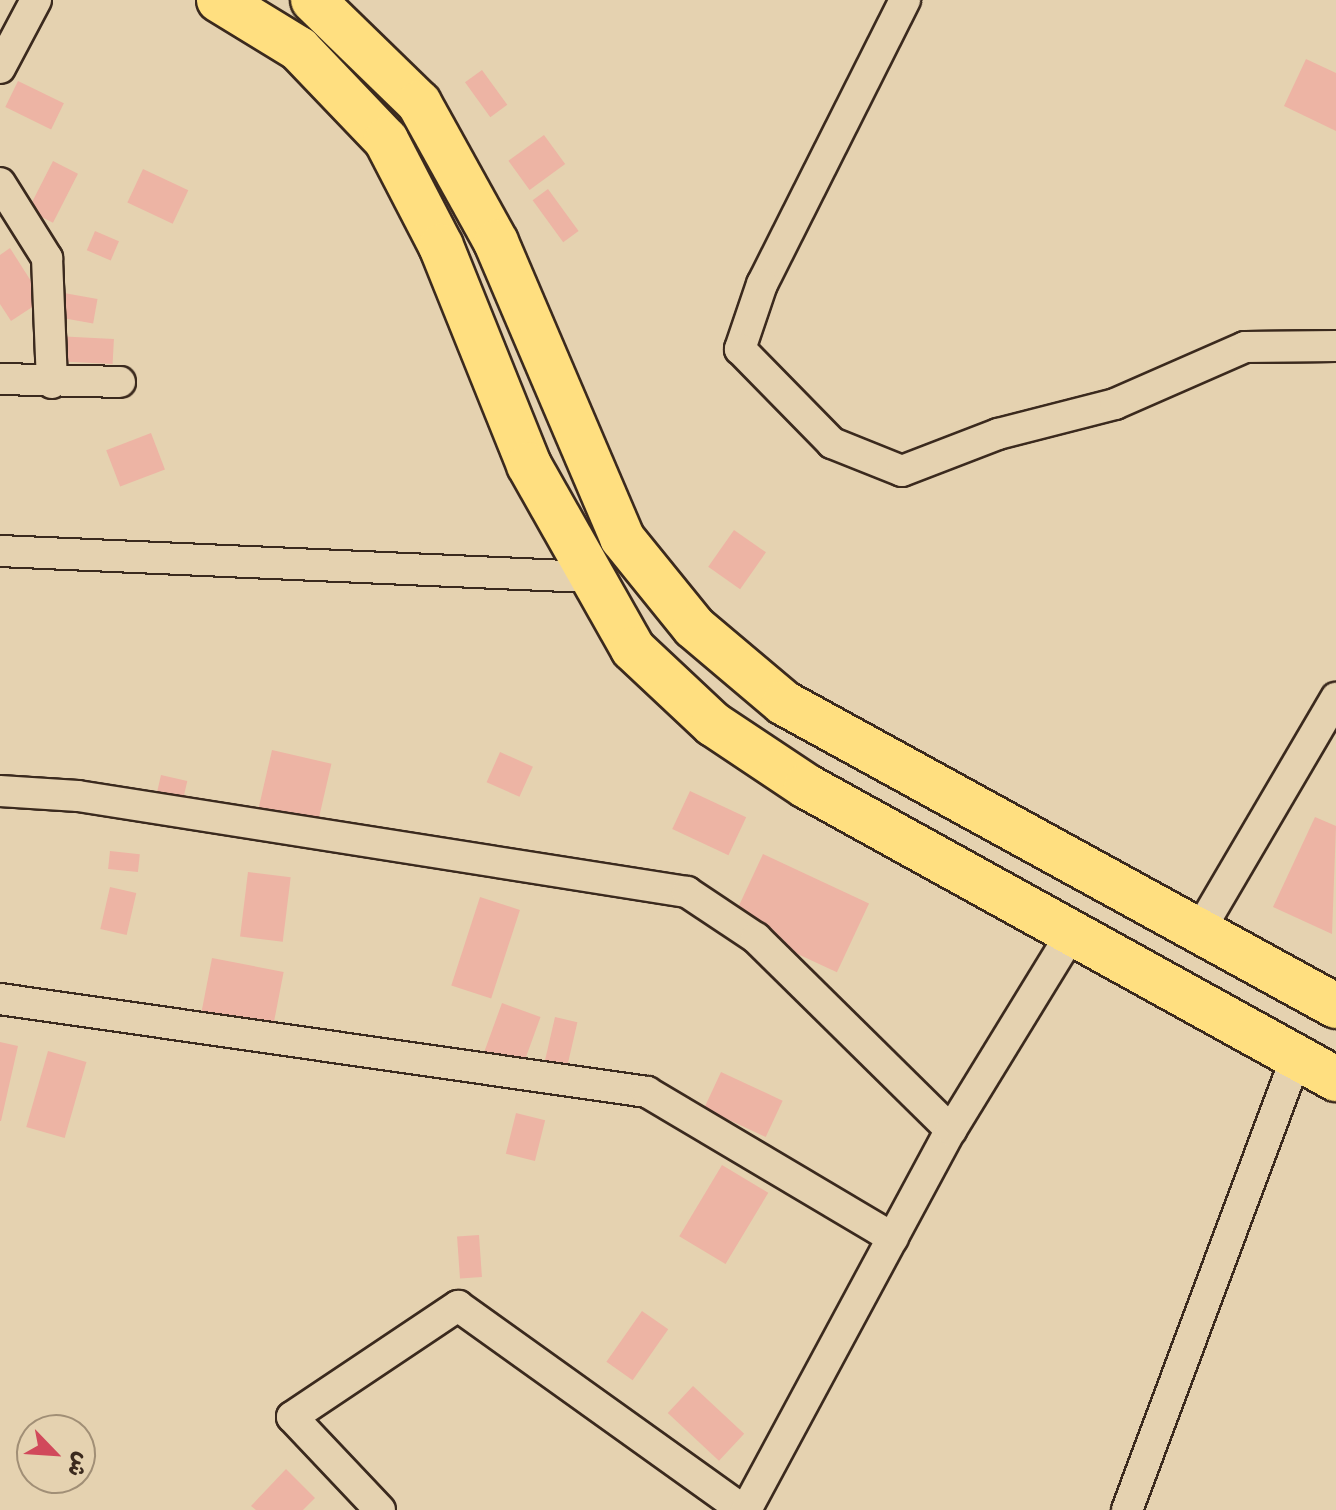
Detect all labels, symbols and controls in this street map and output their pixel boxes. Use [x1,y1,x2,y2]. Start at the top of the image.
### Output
north arrow [16,1414,96,1494]
text: ش [59,1447,93,1480]

